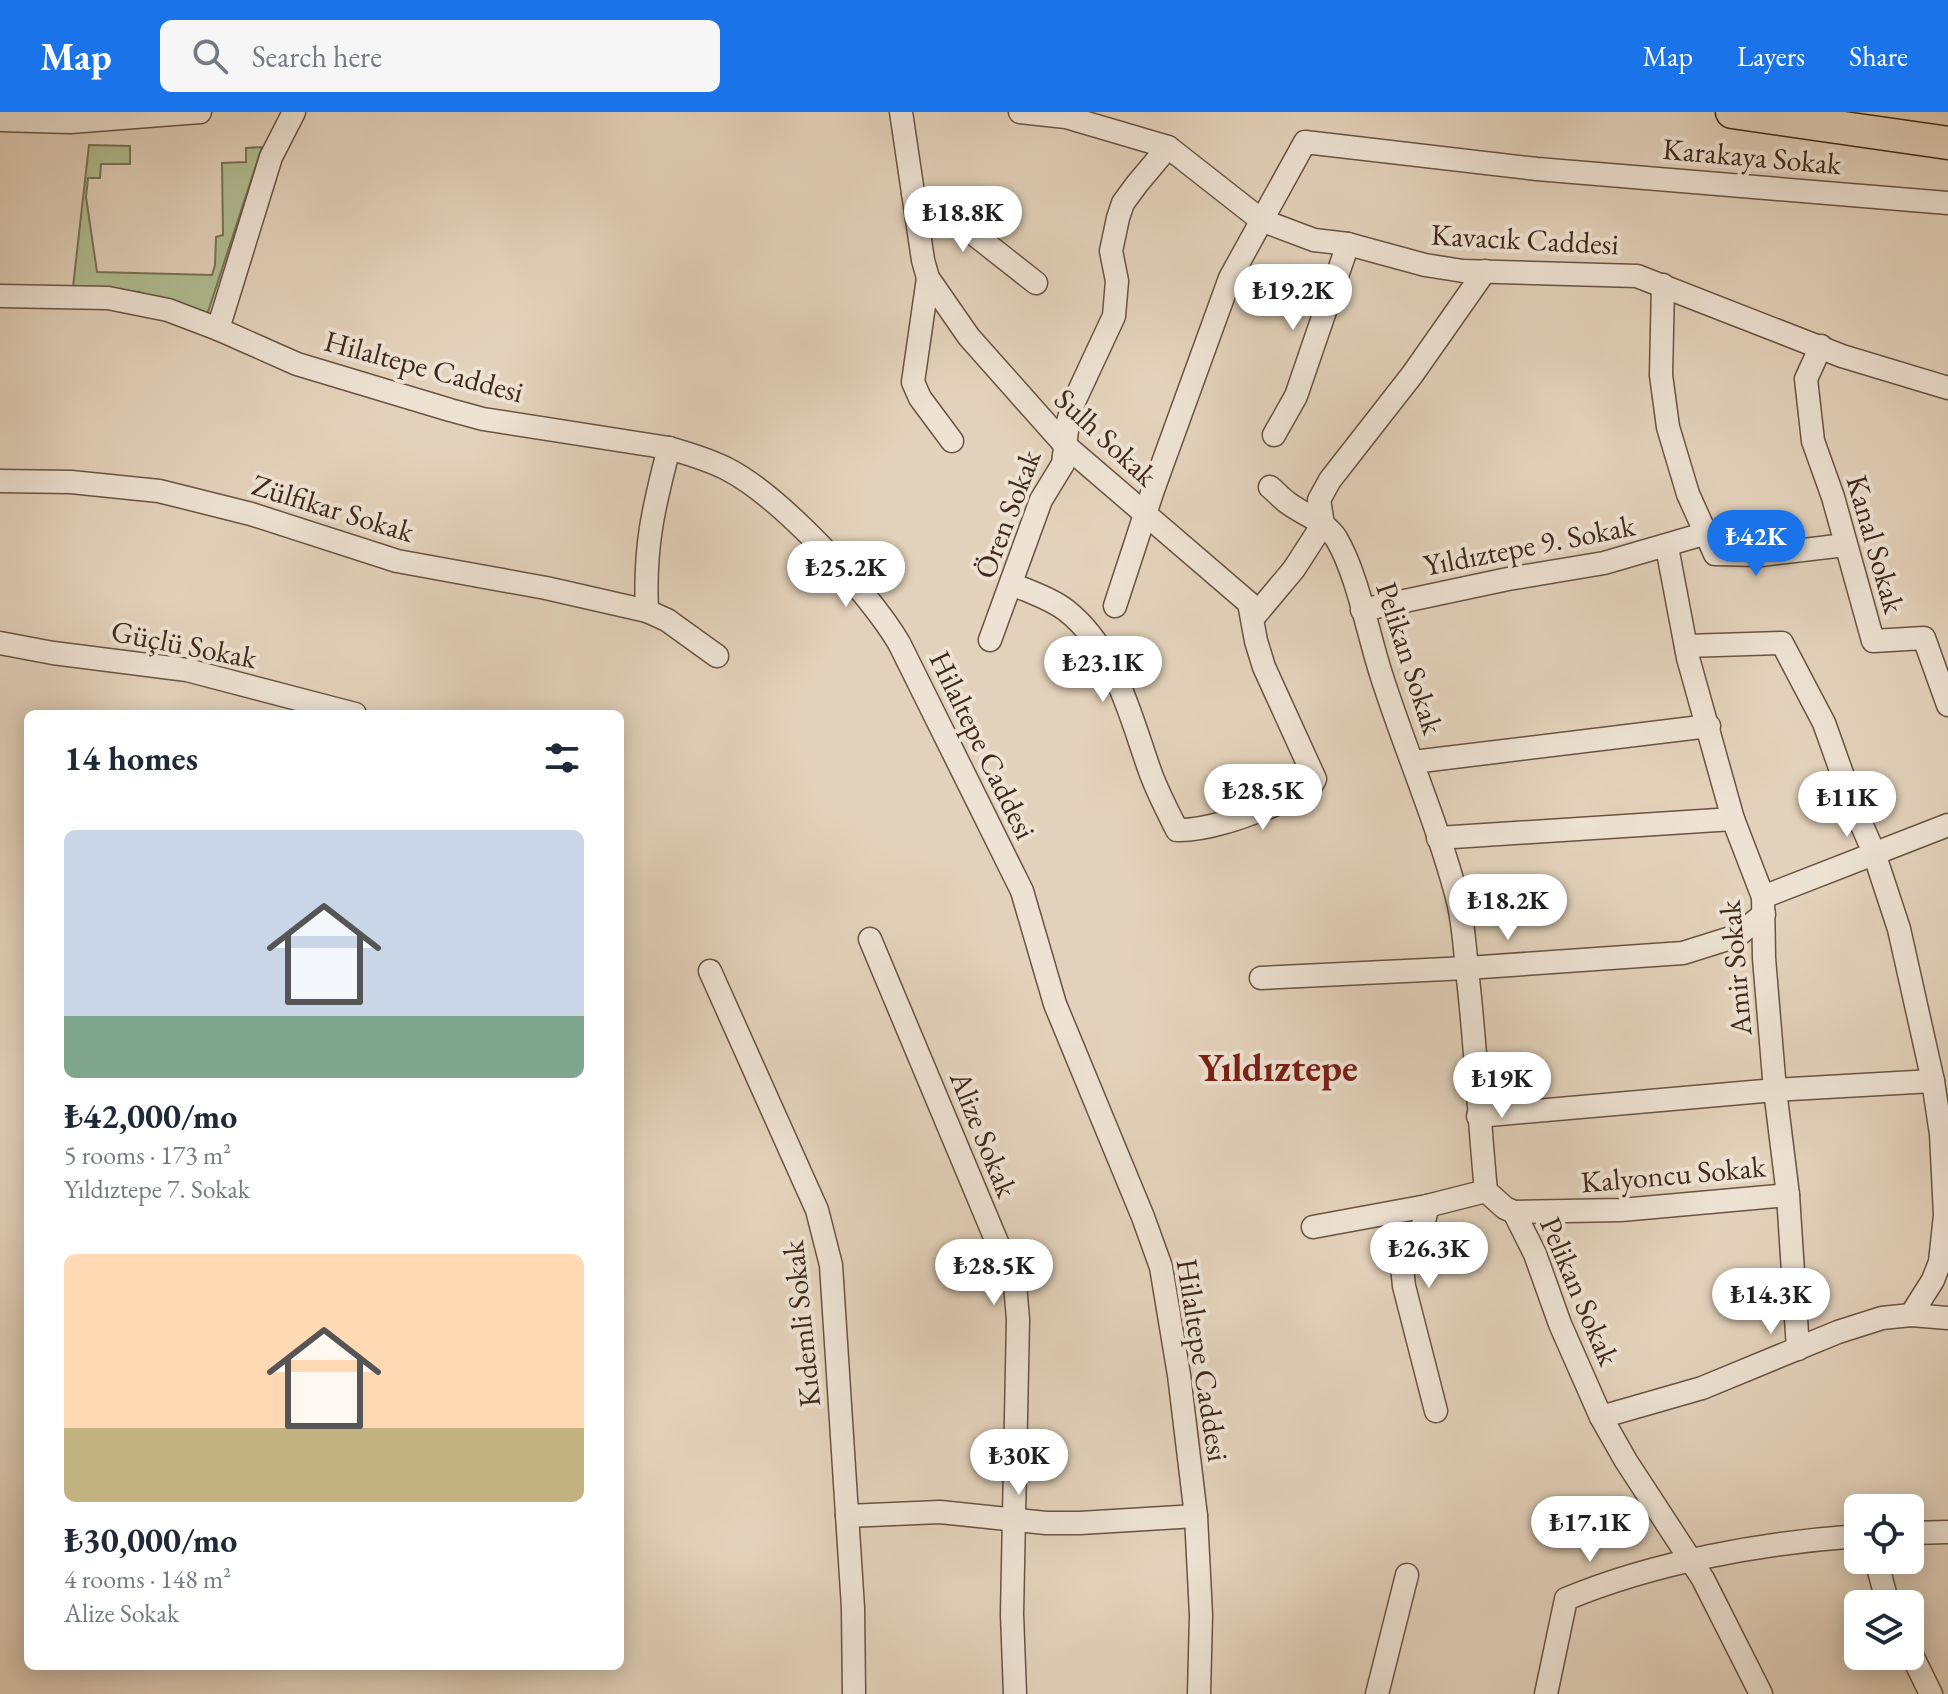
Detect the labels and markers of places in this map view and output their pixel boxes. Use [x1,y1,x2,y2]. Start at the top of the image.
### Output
pin: ₺18.8K [898,186,1028,254]
pin: ₺19.2K [1228,264,1358,332]
pin: ₺42K [1709,510,1803,578]
pin: ₺25.2K [781,541,911,609]
pin: ₺23.1K [1038,636,1168,704]
pin: ₺28.5K [1198,764,1328,832]
pin: ₺11K [1800,771,1894,839]
pin: ₺18.2K [1443,874,1573,942]
pin: ₺19K [1455,1052,1549,1120]
pin: ₺26.3K [1364,1222,1494,1290]
pin: ₺28.5K [929,1239,1059,1307]
pin: ₺14.3K [1706,1268,1836,1336]
pin: ₺30K [972,1429,1066,1497]
pin: ₺17.1K [1525,1496,1655,1564]

